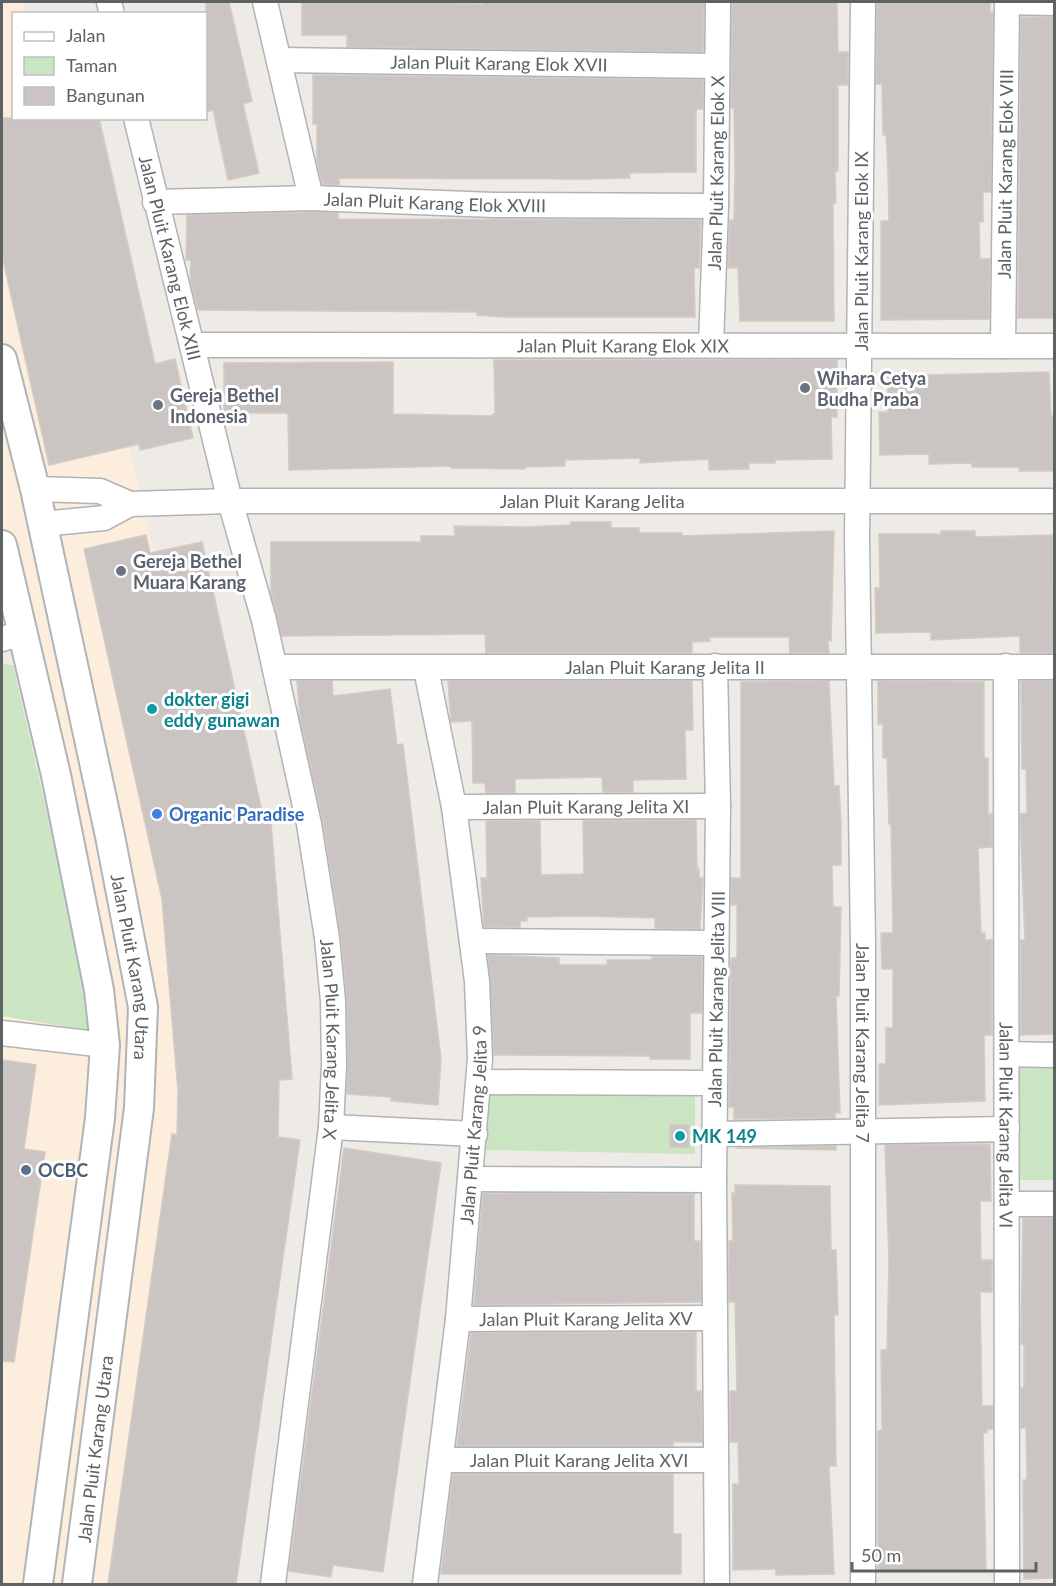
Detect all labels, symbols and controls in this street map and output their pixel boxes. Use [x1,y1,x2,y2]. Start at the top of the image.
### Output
legend [12,12,207,120]
text: Jalan [66,24,105,46]
street label: Jalan Pluit Karang Elok XVII [390,51,608,75]
text: Taman [66,54,117,76]
street label: Jalan Pluit Karang Elok VIII [993,69,1017,279]
street label: Jalan Pluit Karang Elok X [703,75,728,271]
text: Bangunan [66,84,145,106]
street label: Jalan Pluit Karang Elok IX [850,151,872,351]
street label: Jalan Pluit Karang Elok XIII [135,153,206,363]
street label: Jalan Pluit Karang Elok XVIII [323,187,546,216]
street label: Jalan Pluit Karang Elok XIX [517,334,729,357]
place label: Wihara Cetya Budha Praba [817,367,926,410]
marker: Wihara Cetya Budha Praba [798,381,812,395]
place label: Gereja Bethel Indonesia [170,384,279,427]
marker: Gereja Bethel Indonesia [151,398,165,412]
street label: Jalan Pluit Karang Jelita [500,490,685,512]
place label: Gereja Bethel Muara Karang [133,550,247,593]
marker: Gereja Bethel Muara Karang [114,564,128,578]
street label: Jalan Pluit Karang Jelita II [565,656,765,678]
place label: dokter gigi eddy gunawan [164,688,280,731]
marker: dokter gigi eddy gunawan [145,702,159,716]
street label: Jalan Pluit Karang Jelita XI [483,795,689,818]
place label: Organic Paradise [169,803,305,825]
marker: Organic Paradise [150,807,164,821]
street label: Jalan Pluit Karang Utara [107,872,155,1060]
street label: Jalan Pluit Karang Jelita VIII [703,891,729,1107]
street label: Jalan Pluit Karang Jelita X [316,938,345,1141]
street label: Jalan Pluit Karang Jelita 7 [852,943,874,1143]
street label: Jalan Pluit Karang Jelita VI [995,1022,1018,1228]
street label: Jalan Pluit Karang Jelita 9 [455,1025,491,1225]
place label: MK 149 [692,1125,757,1147]
marker: MK 149 [673,1129,687,1143]
place label: OCBC [38,1159,88,1181]
marker: OCBC [19,1163,33,1177]
street label: Jalan Pluit Karang Jelita XV [479,1307,694,1330]
street label: Jalan Pluit Karang Utara [73,1354,117,1544]
street label: Jalan Pluit Karang Jelita XVI [470,1449,688,1471]
scale bar [852,1535,1036,1573]
text: 50 m [861,1544,901,1566]

